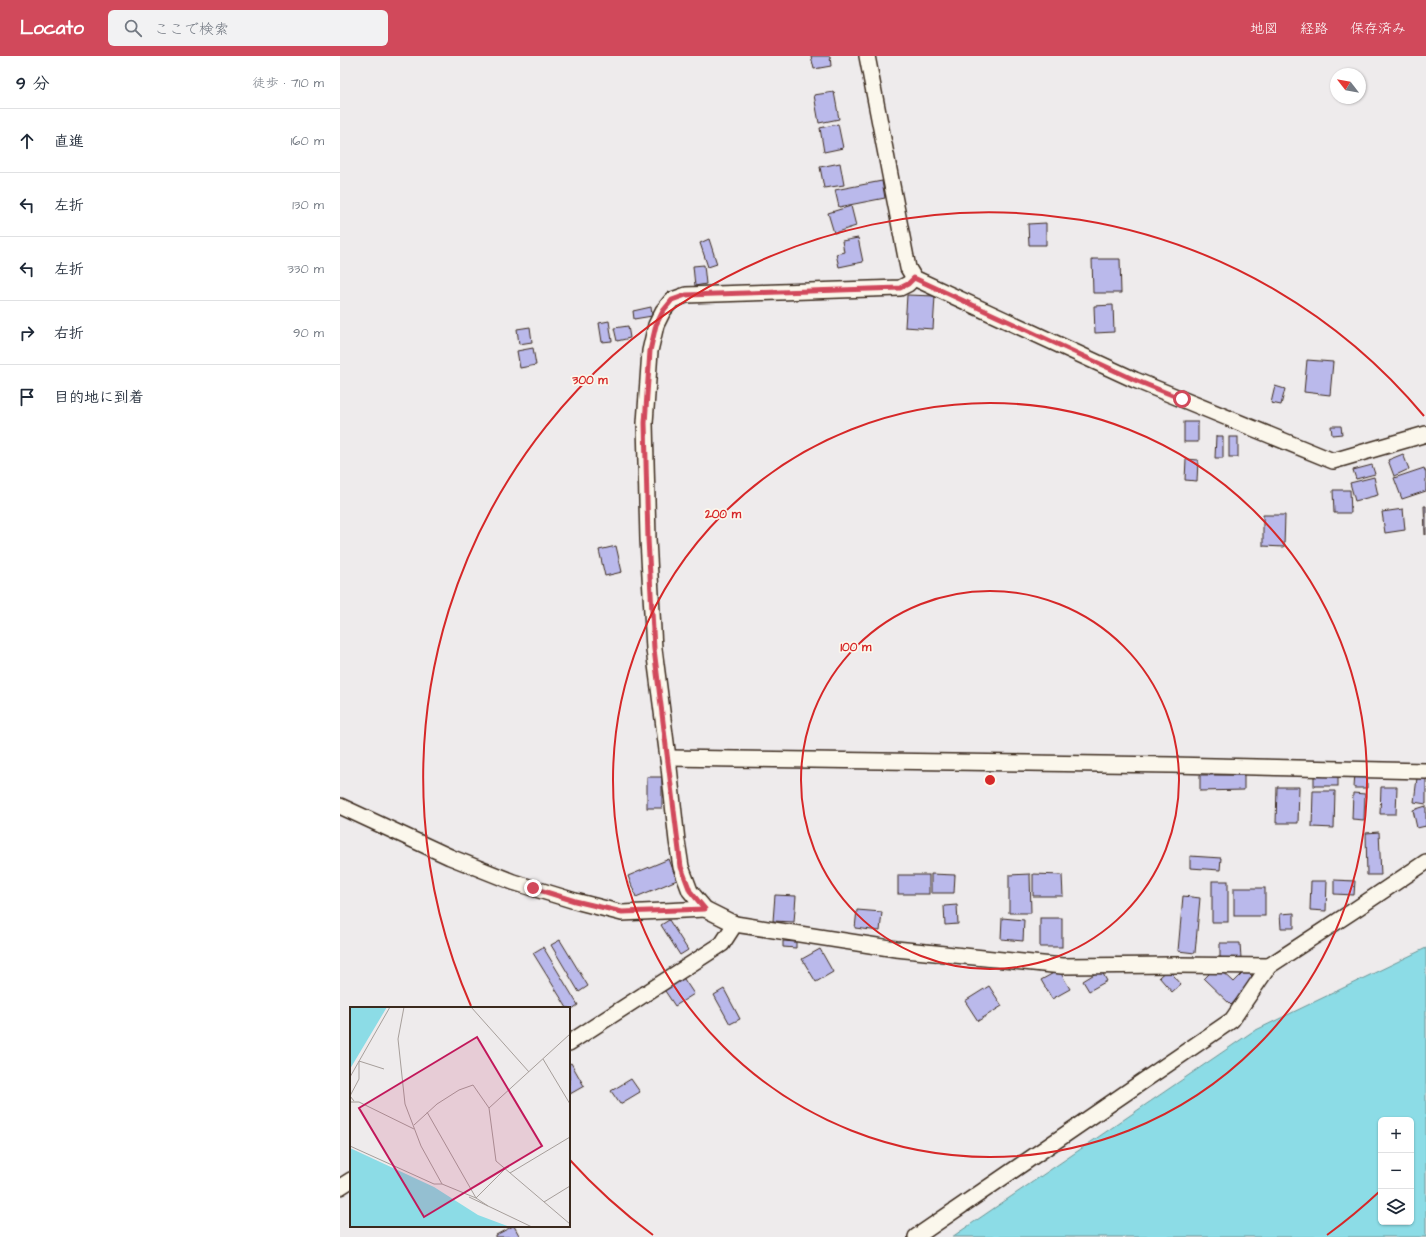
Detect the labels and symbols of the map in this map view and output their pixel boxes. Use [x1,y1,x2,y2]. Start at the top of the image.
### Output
north arrow [1330,68,1366,104]
text: 300 m [571,372,608,389]
route start [1173,390,1191,408]
text: 200 m [704,506,742,523]
text: 100 m [841,639,872,656]
centre of rings [983,773,997,787]
route end [524,879,542,897]
inset map [350,1007,570,1227]

